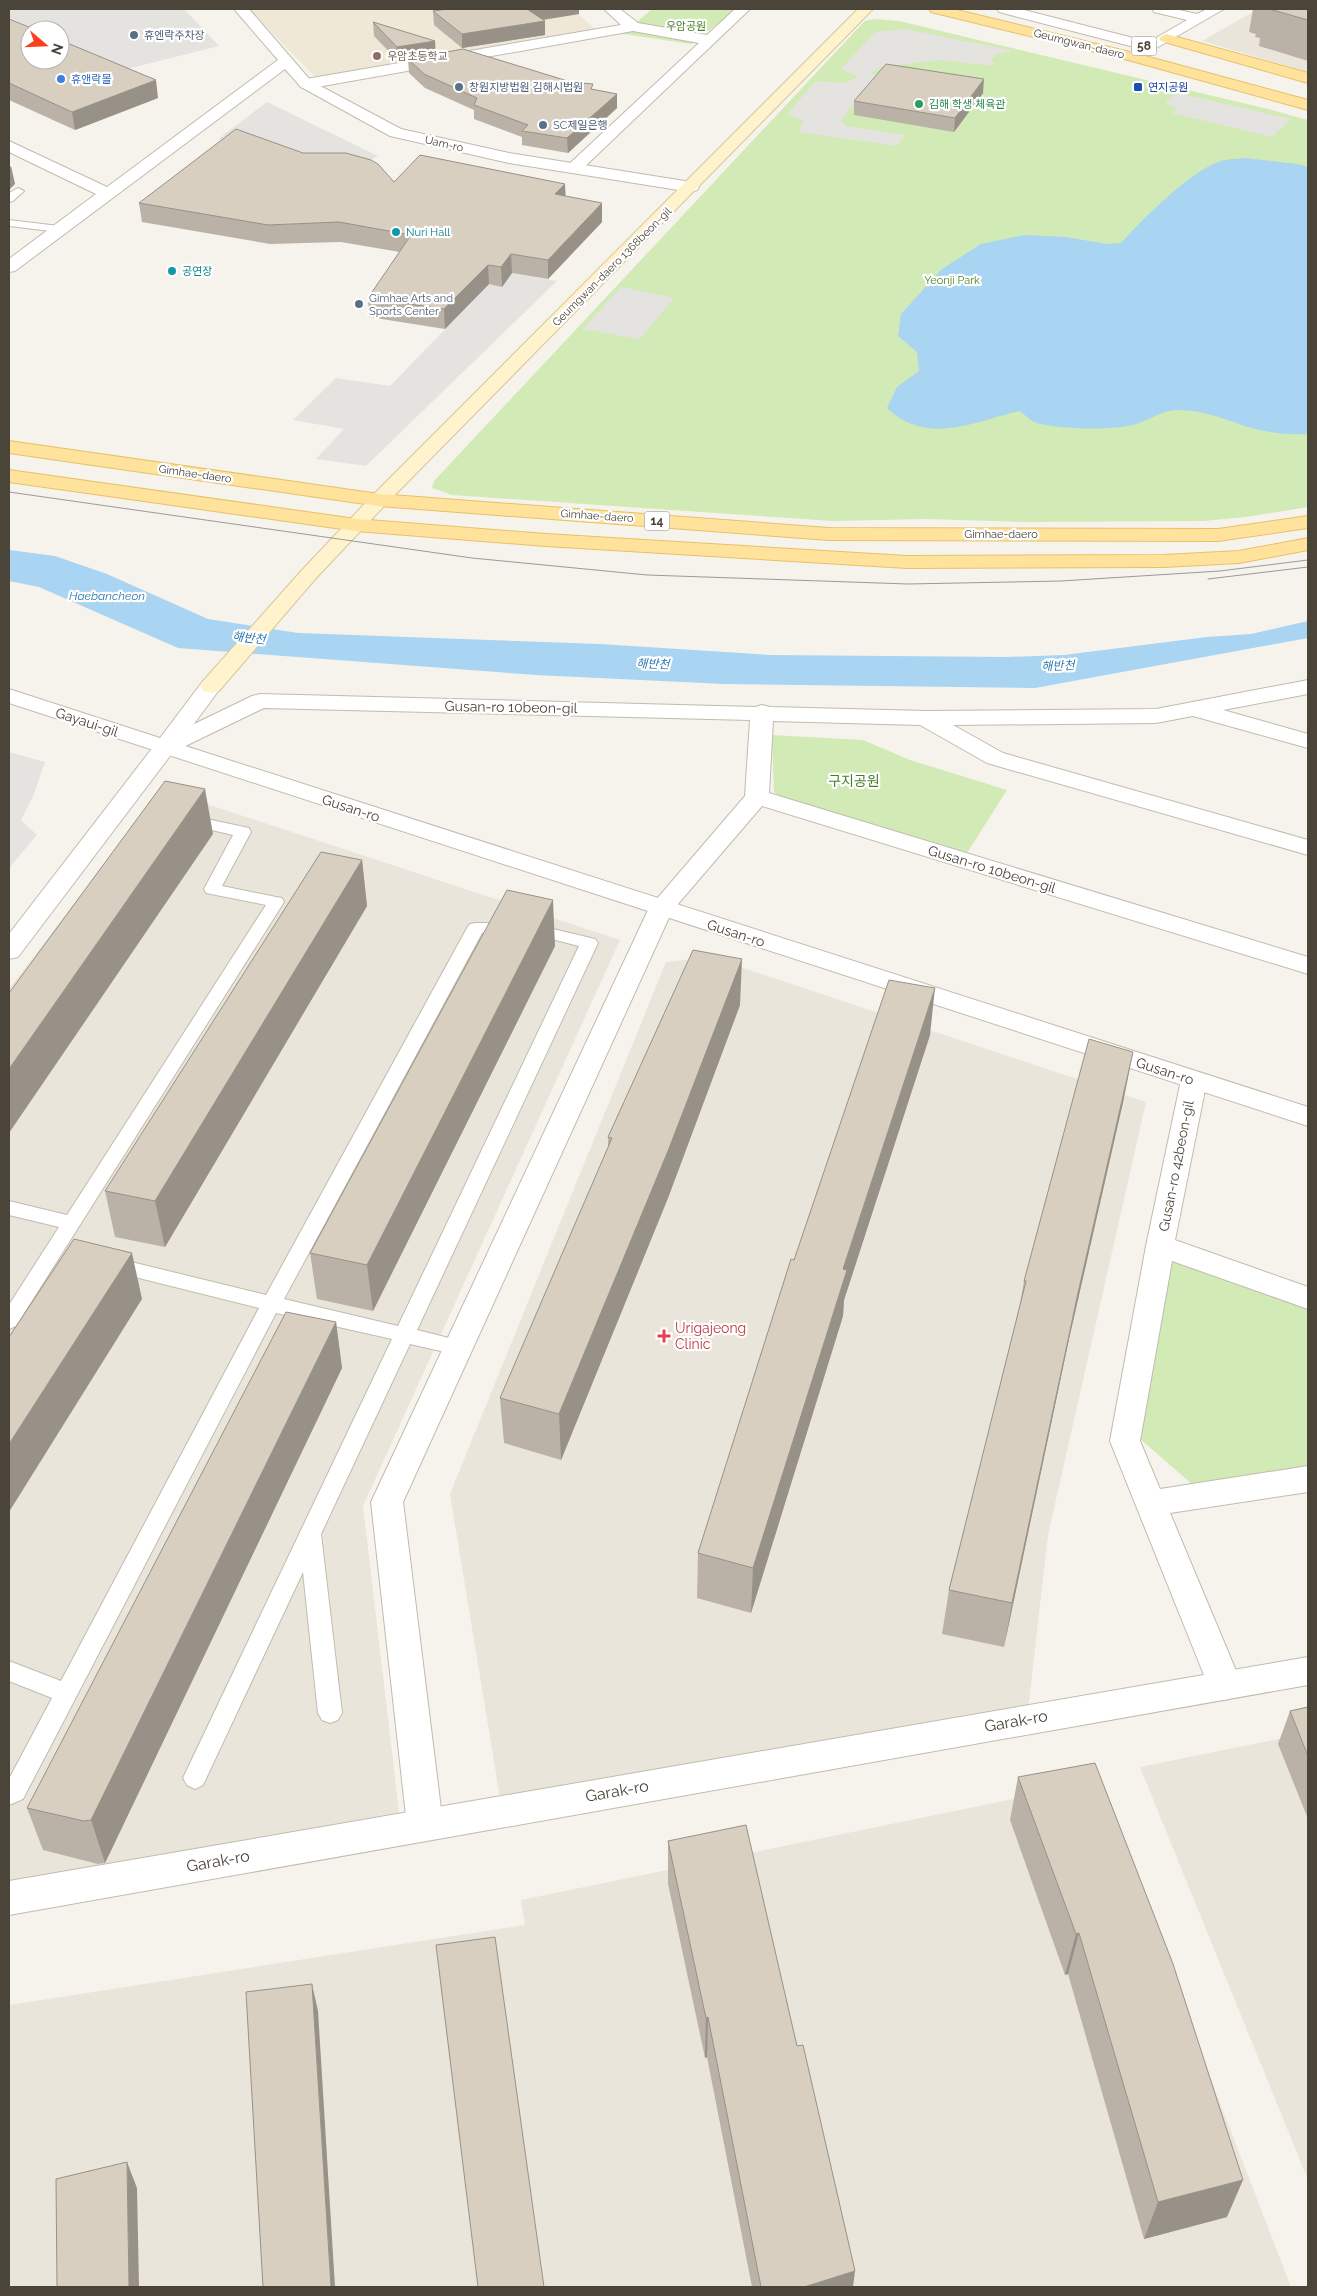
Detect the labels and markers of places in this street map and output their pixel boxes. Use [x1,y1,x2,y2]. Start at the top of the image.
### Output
marker: 휴엔락주차장 [128,29,140,41]
place label: 휴엔락주차장 [144,29,205,42]
marker: 우암초등학교 [371,50,383,62]
place label: 우암초등학교 [387,50,448,63]
marker: 휴앤락몰 [55,73,67,85]
place label: 휴앤락몰 [71,73,111,86]
marker: 창원지방법원 김해시법원 [453,81,465,93]
place label: 창원지방법원 김해시법원 [469,81,583,94]
marker: 연지공원 [1132,81,1144,93]
place label: 연지공원 [1148,81,1188,94]
marker: 김해 학생 체육관 [913,98,925,110]
place label: 김해 학생 체육관 [929,98,1005,111]
marker: SC제일은행 [537,119,549,131]
place label: SC제일은행 [553,119,608,132]
marker: Nuri Hall [390,226,402,238]
place label: Nuri Hall [406,226,450,239]
marker: 공연장 [166,265,178,277]
place label: 공연장 [182,265,212,278]
place label: Gimhae Arts and Sports Center [369,292,453,318]
marker: Gimhae Arts and Sports Center [353,298,365,310]
place label: Urigajeong Clinic [675,1320,746,1352]
marker: Urigajeong Clinic [657,1329,671,1343]

